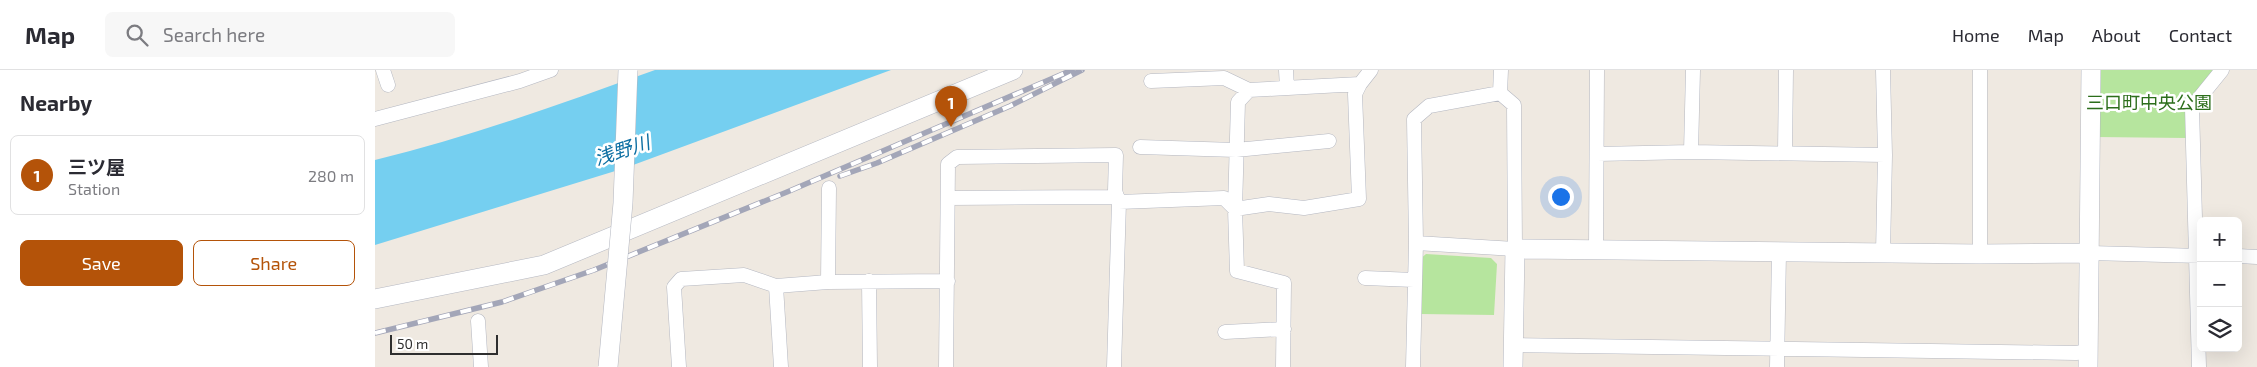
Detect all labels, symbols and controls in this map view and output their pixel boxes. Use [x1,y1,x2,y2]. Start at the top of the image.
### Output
search box [105,12,455,57]
text: Map [25,20,75,49]
icon: search [123,21,151,49]
text: Search here [163,23,265,46]
text: Home [1952,24,2000,46]
text: Map [2028,24,2064,46]
text: About [2092,24,2141,46]
text: Contact [2169,24,2232,46]
pin: 1 [935,86,967,127]
text: Nearby [20,90,92,115]
park label: 三口町中央公園 [2086,91,2212,113]
water label: 浅野川 [591,129,654,169]
text: 三ツ屋 [68,155,125,178]
text: 1 [34,166,40,185]
text: 280 m [308,166,354,185]
text: Station [68,179,120,198]
your location [1548,184,1574,210]
map controls [2197,217,2242,352]
button: + [2197,217,2242,262]
button: Save [20,240,183,286]
button: Share [193,240,355,286]
button: − [2197,262,2242,307]
button: layers [2197,307,2242,352]
scale bar [390,332,497,355]
text: 50 m [397,335,428,352]

